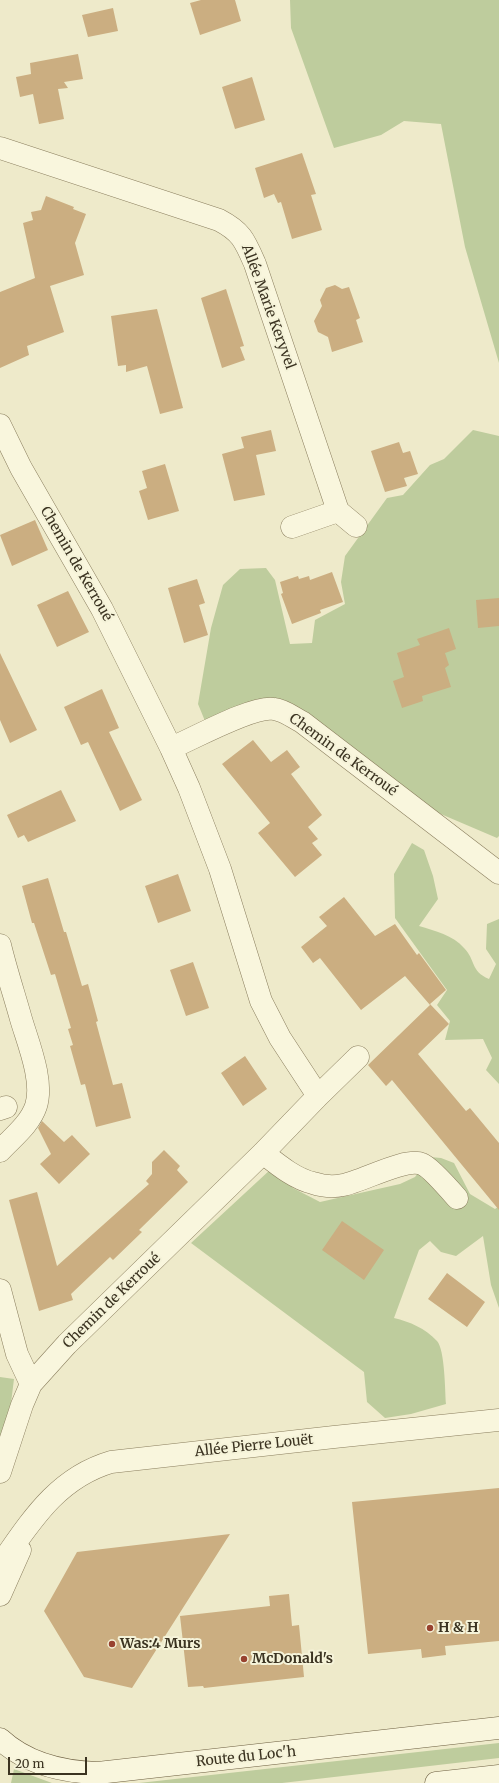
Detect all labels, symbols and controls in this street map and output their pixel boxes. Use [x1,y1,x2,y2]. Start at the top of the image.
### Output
street label: Allée Marie Keryvel [238,242,298,372]
street label: Chemin de Kerroué [36,504,116,624]
street label: Chemin de Kerroué [286,710,400,800]
street label: Chemin de Kerroué [60,1250,164,1352]
street label: Allée Pierre Louët [194,1431,314,1461]
place label: H & H [438,1620,478,1636]
marker: H & H [425,1623,435,1633]
place label: Was:4 Murs [120,1636,200,1652]
marker: Was:4 Murs [107,1639,117,1649]
place label: McDonald's [252,1651,333,1667]
marker: McDonald's [239,1654,249,1664]
street label: Route du Loc'h [195,1743,297,1771]
scale bar [10,1749,89,1775]
text: 20 m [15,1756,44,1771]

